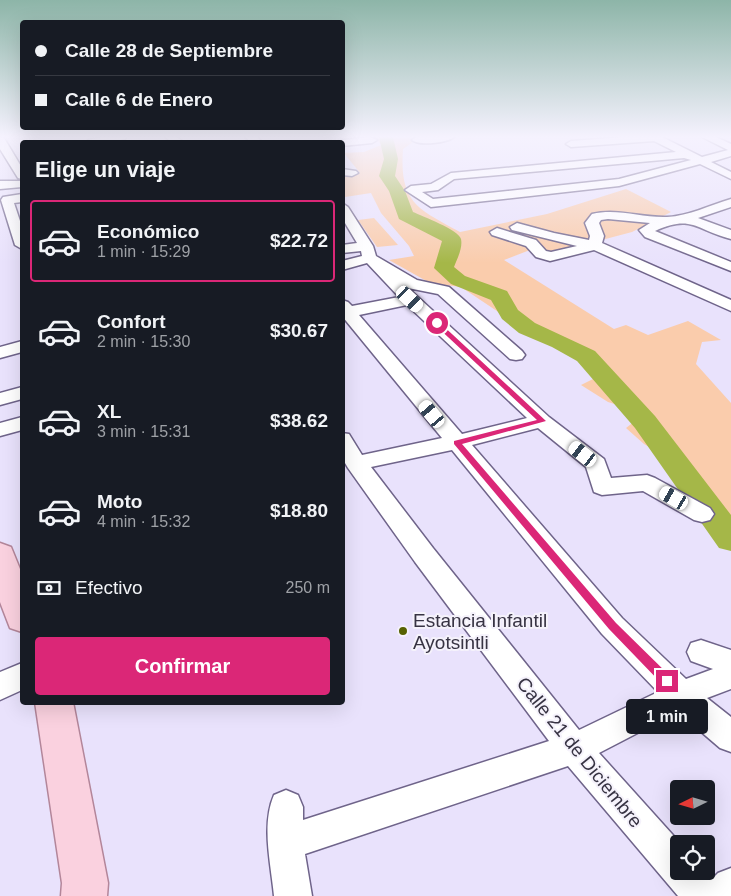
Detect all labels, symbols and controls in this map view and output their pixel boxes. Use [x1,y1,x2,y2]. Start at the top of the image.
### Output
text: Calle 28 de Septiembre [65,40,273,61]
text: Calle 6 de Enero [65,89,213,110]
text: Elige un viaje [35,157,176,182]
icon: car [37,219,82,264]
text: Económico [97,221,199,242]
text: $22.72 [270,230,328,251]
text: 1 min · 15:29 [97,243,190,260]
car [393,283,426,315]
icon: car [37,309,82,354]
text: Confort [97,311,166,332]
route start [426,312,448,334]
text: $30.67 [270,320,328,341]
text: 2 min · 15:30 [97,333,190,350]
car [416,398,447,430]
icon: car [37,399,82,444]
text: XL [97,401,121,422]
text: $38.62 [270,410,328,431]
text: 3 min · 15:31 [97,423,190,440]
car [566,439,599,469]
car [657,484,690,512]
icon: car [37,489,82,534]
text: Moto [97,491,142,512]
text: $18.80 [270,500,328,521]
text: 4 min · 15:32 [97,513,190,530]
icon: cash [35,574,63,602]
text: Efectivo [75,577,143,598]
text: 250 m [286,579,330,596]
place label: Estancia Infantil Ayotsintli [413,610,547,653]
marker: Estancia Infantil Ayotsintli [397,625,409,637]
button: Confirmar [35,637,330,695]
route end [656,670,678,692]
street label: Calle 21 de Diciembre [513,673,647,832]
callout: 1 min [626,698,708,734]
text: 1 min [646,708,688,725]
north arrow [670,780,715,825]
map controls [670,780,715,880]
button: locate [670,835,715,880]

